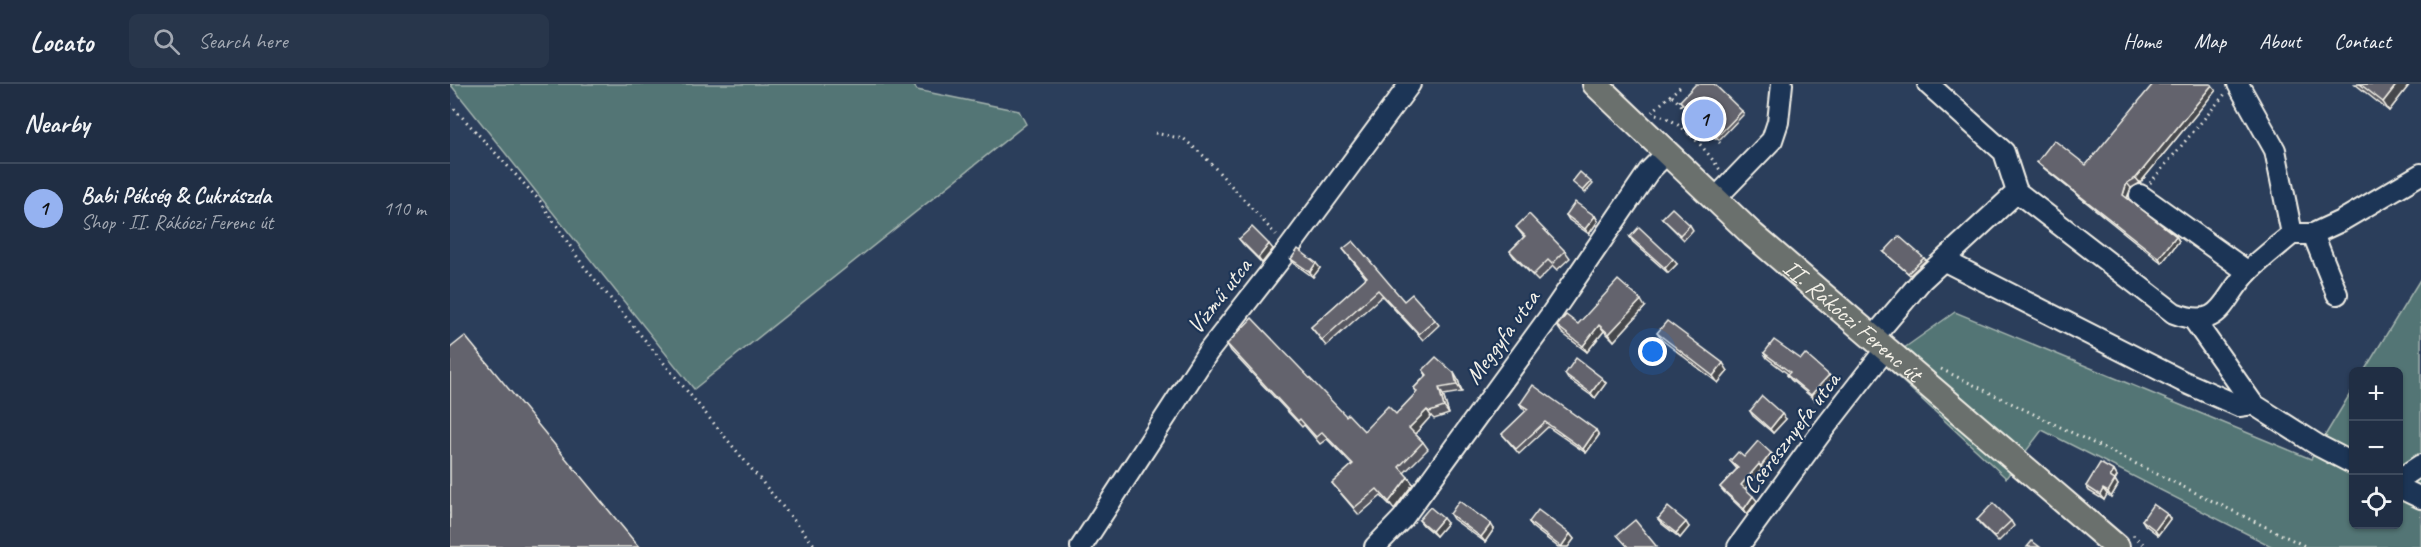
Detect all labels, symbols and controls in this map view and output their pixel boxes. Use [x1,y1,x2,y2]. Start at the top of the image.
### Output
search box [129,14,549,68]
text: Locato [30,24,93,59]
icon: search [150,25,183,58]
text: Search here [198,27,288,55]
text: Home [2123,28,2161,54]
text: Map [2194,28,2226,54]
text: About [2259,28,2301,54]
text: Contact [2334,28,2391,54]
pin: 1 [1684,96,1724,141]
text: Nearby [24,107,89,140]
text: Babi Pékség & Cukrászda [81,182,271,210]
text: 1 [39,196,48,221]
text: 110 m [383,196,426,221]
text: Shop · II. Rákóczi Ferenc út [81,210,273,235]
street label: Vízmű utca [1180,251,1259,340]
street label: II. Rákóczi Ferenc út [1777,253,1930,390]
street label: Meggyfa utca [1458,283,1547,390]
your location [1638,337,1667,366]
street label: Cseresznyefa utca [1735,364,1848,500]
map controls [2349,367,2403,529]
button: + [2349,367,2403,421]
button: − [2349,421,2403,475]
button: locate [2349,475,2403,529]

